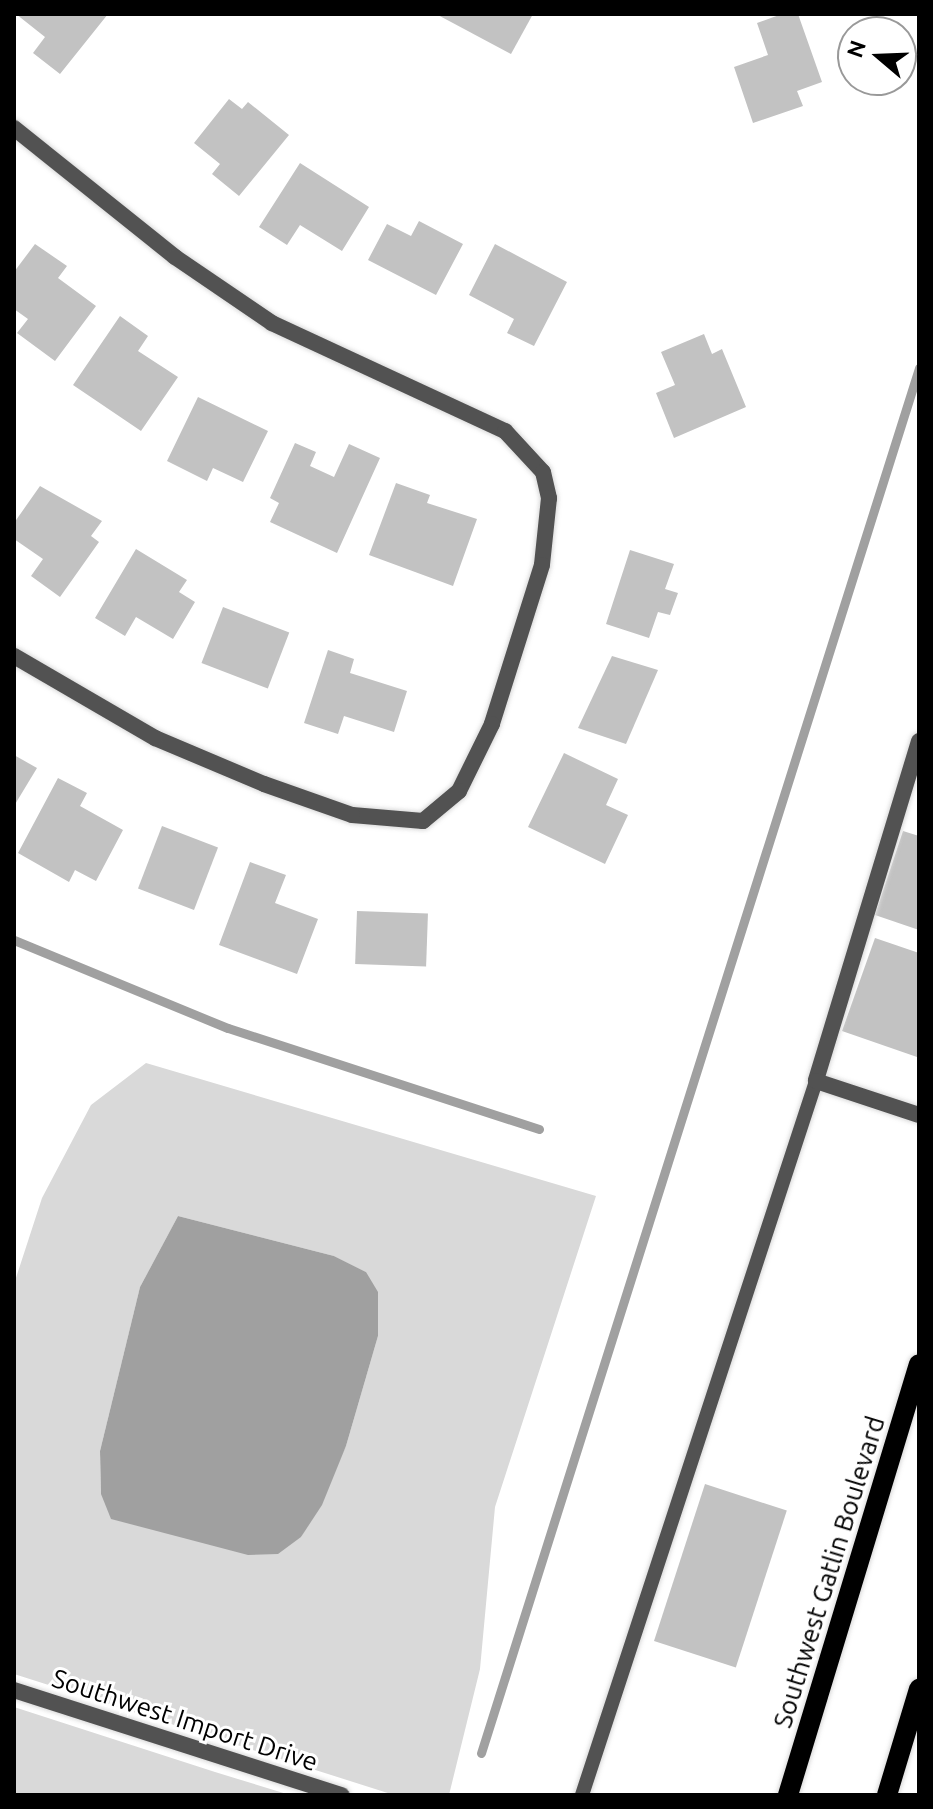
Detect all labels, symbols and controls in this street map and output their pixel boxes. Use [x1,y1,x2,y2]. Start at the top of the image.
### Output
north arrow [837,16,917,96]
text: N [841,37,870,61]
street label: Southwest Gatlin Boulevard [767,1412,891,1732]
street label: Southwest Import Drive [48,1662,322,1778]

